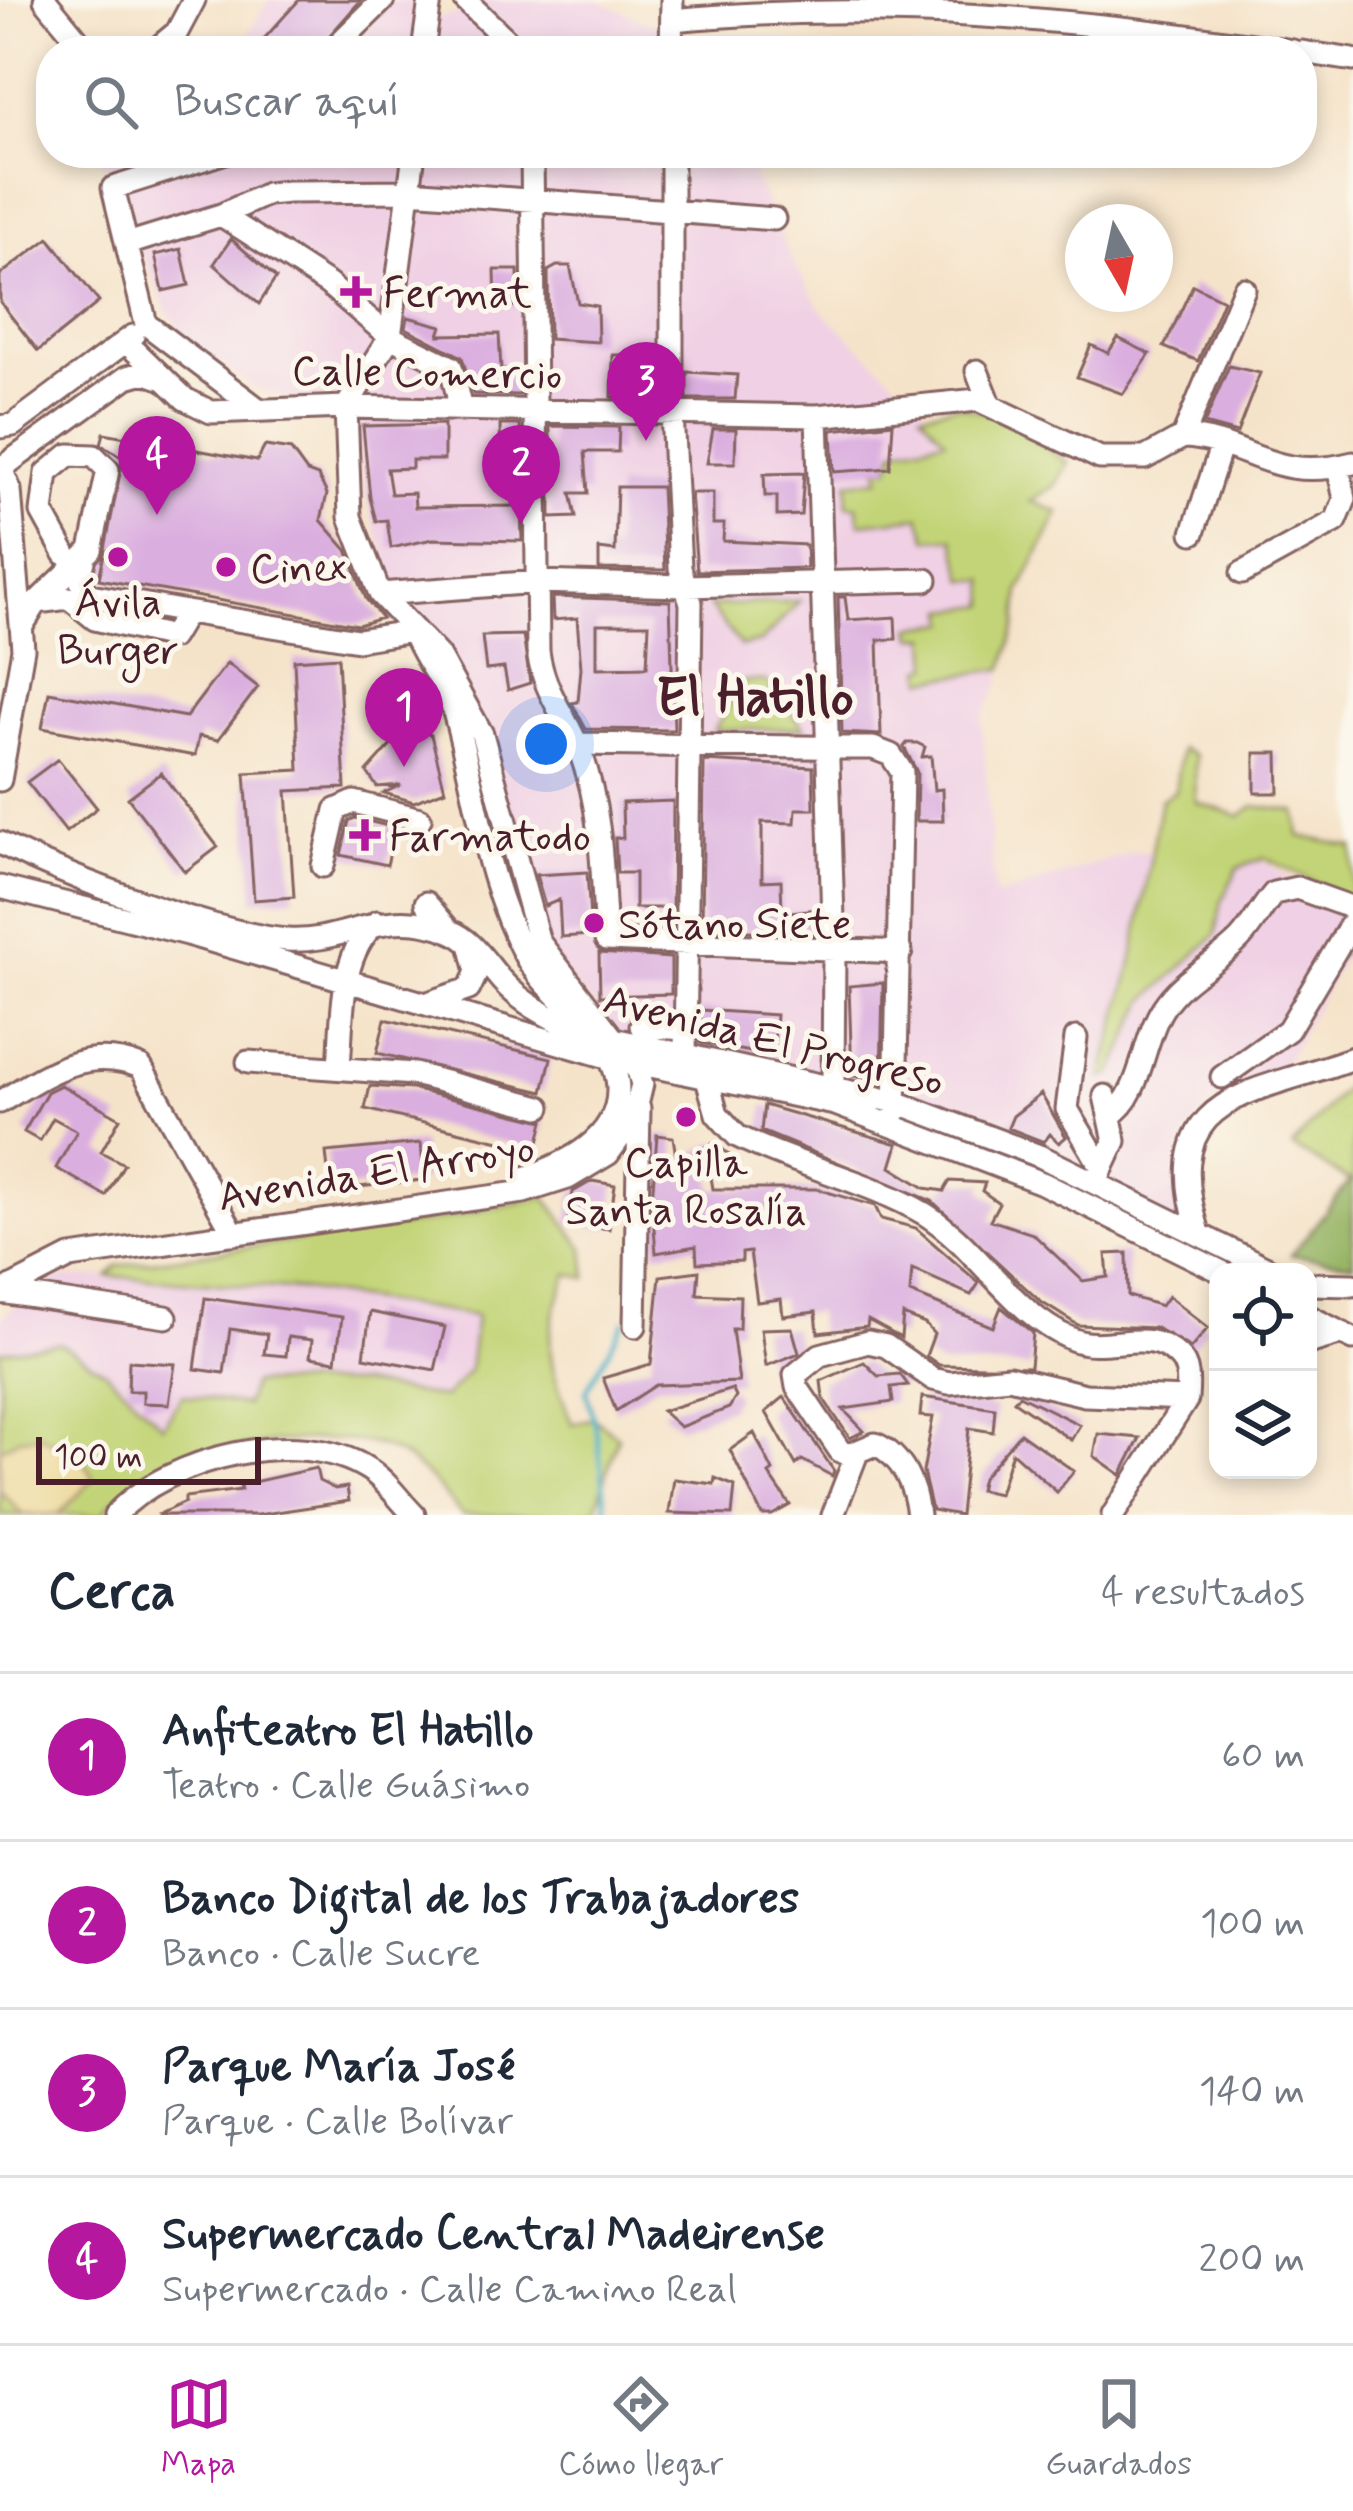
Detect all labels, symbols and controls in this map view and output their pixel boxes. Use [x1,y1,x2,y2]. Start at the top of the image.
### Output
search box [36,36,1317,168]
icon: search [78,69,144,135]
text: Buscar aquí [174,73,400,132]
north arrow [1065,204,1173,312]
place label: Fermat [383,268,532,323]
marker: Fermat [340,276,372,308]
pin: 3 [607,342,685,441]
street label: Calle Comercio [291,345,563,404]
pin: 4 [118,416,196,515]
pin: 2 [482,425,560,524]
place label: Cinex [250,543,347,598]
marker: Ávila Burger [105,544,131,570]
marker: Cinex [213,554,239,580]
place label: Ávila Burger [57,577,179,683]
district label: El Hatillo [656,664,854,735]
pin: 1 [365,668,443,767]
your location [516,714,576,774]
place label: Farmatodo [389,811,591,866]
marker: Farmatodo [352,822,378,848]
place label: Sótano Siete [618,899,851,954]
marker: Sótano Siete [581,910,607,936]
street label: Avenida El Progreso [597,974,949,1111]
marker: Capilla Santa Rosalía [673,1104,699,1130]
street label: Avenida El Arroyo [214,1122,539,1227]
place label: Capilla Santa Rosalía [565,1137,807,1240]
map controls [1209,1263,1317,1479]
button: locate [1209,1263,1317,1371]
button: layers [1209,1371,1317,1479]
scale bar [36,1431,261,1484]
text: 100 m [54,1436,143,1480]
text: Cerca [48,1560,176,1626]
text: 4 resultados [1101,1568,1305,1619]
text: Anfiteatro El Hatillo [162,1702,534,1761]
text: 1 [78,1731,96,1782]
text: 60 m [1221,1731,1305,1782]
text: Teatro · Calle Guásimo [162,1761,530,1812]
text: Banco Digital de los Trabajadores [162,1870,799,1929]
text: 2 [77,1899,97,1950]
text: 100 m [1200,1899,1305,1950]
text: Banco · Calle Sucre [162,1929,480,1980]
text: Parque María José [162,2038,515,2097]
text: 3 [78,2067,96,2118]
text: 140 m [1199,2067,1305,2118]
text: Parque · Calle Bolívar [162,2097,513,2148]
text: Supermercado Central Madeirense [162,2206,825,2265]
text: 4 [76,2235,98,2286]
text: 200 m [1199,2235,1305,2286]
text: Supermercado · Calle Camino Real [162,2265,737,2316]
tab: Mapa [161,2371,236,2487]
tab: Cómo llegar [558,2371,723,2487]
tab: Guardados [1045,2371,1192,2487]

